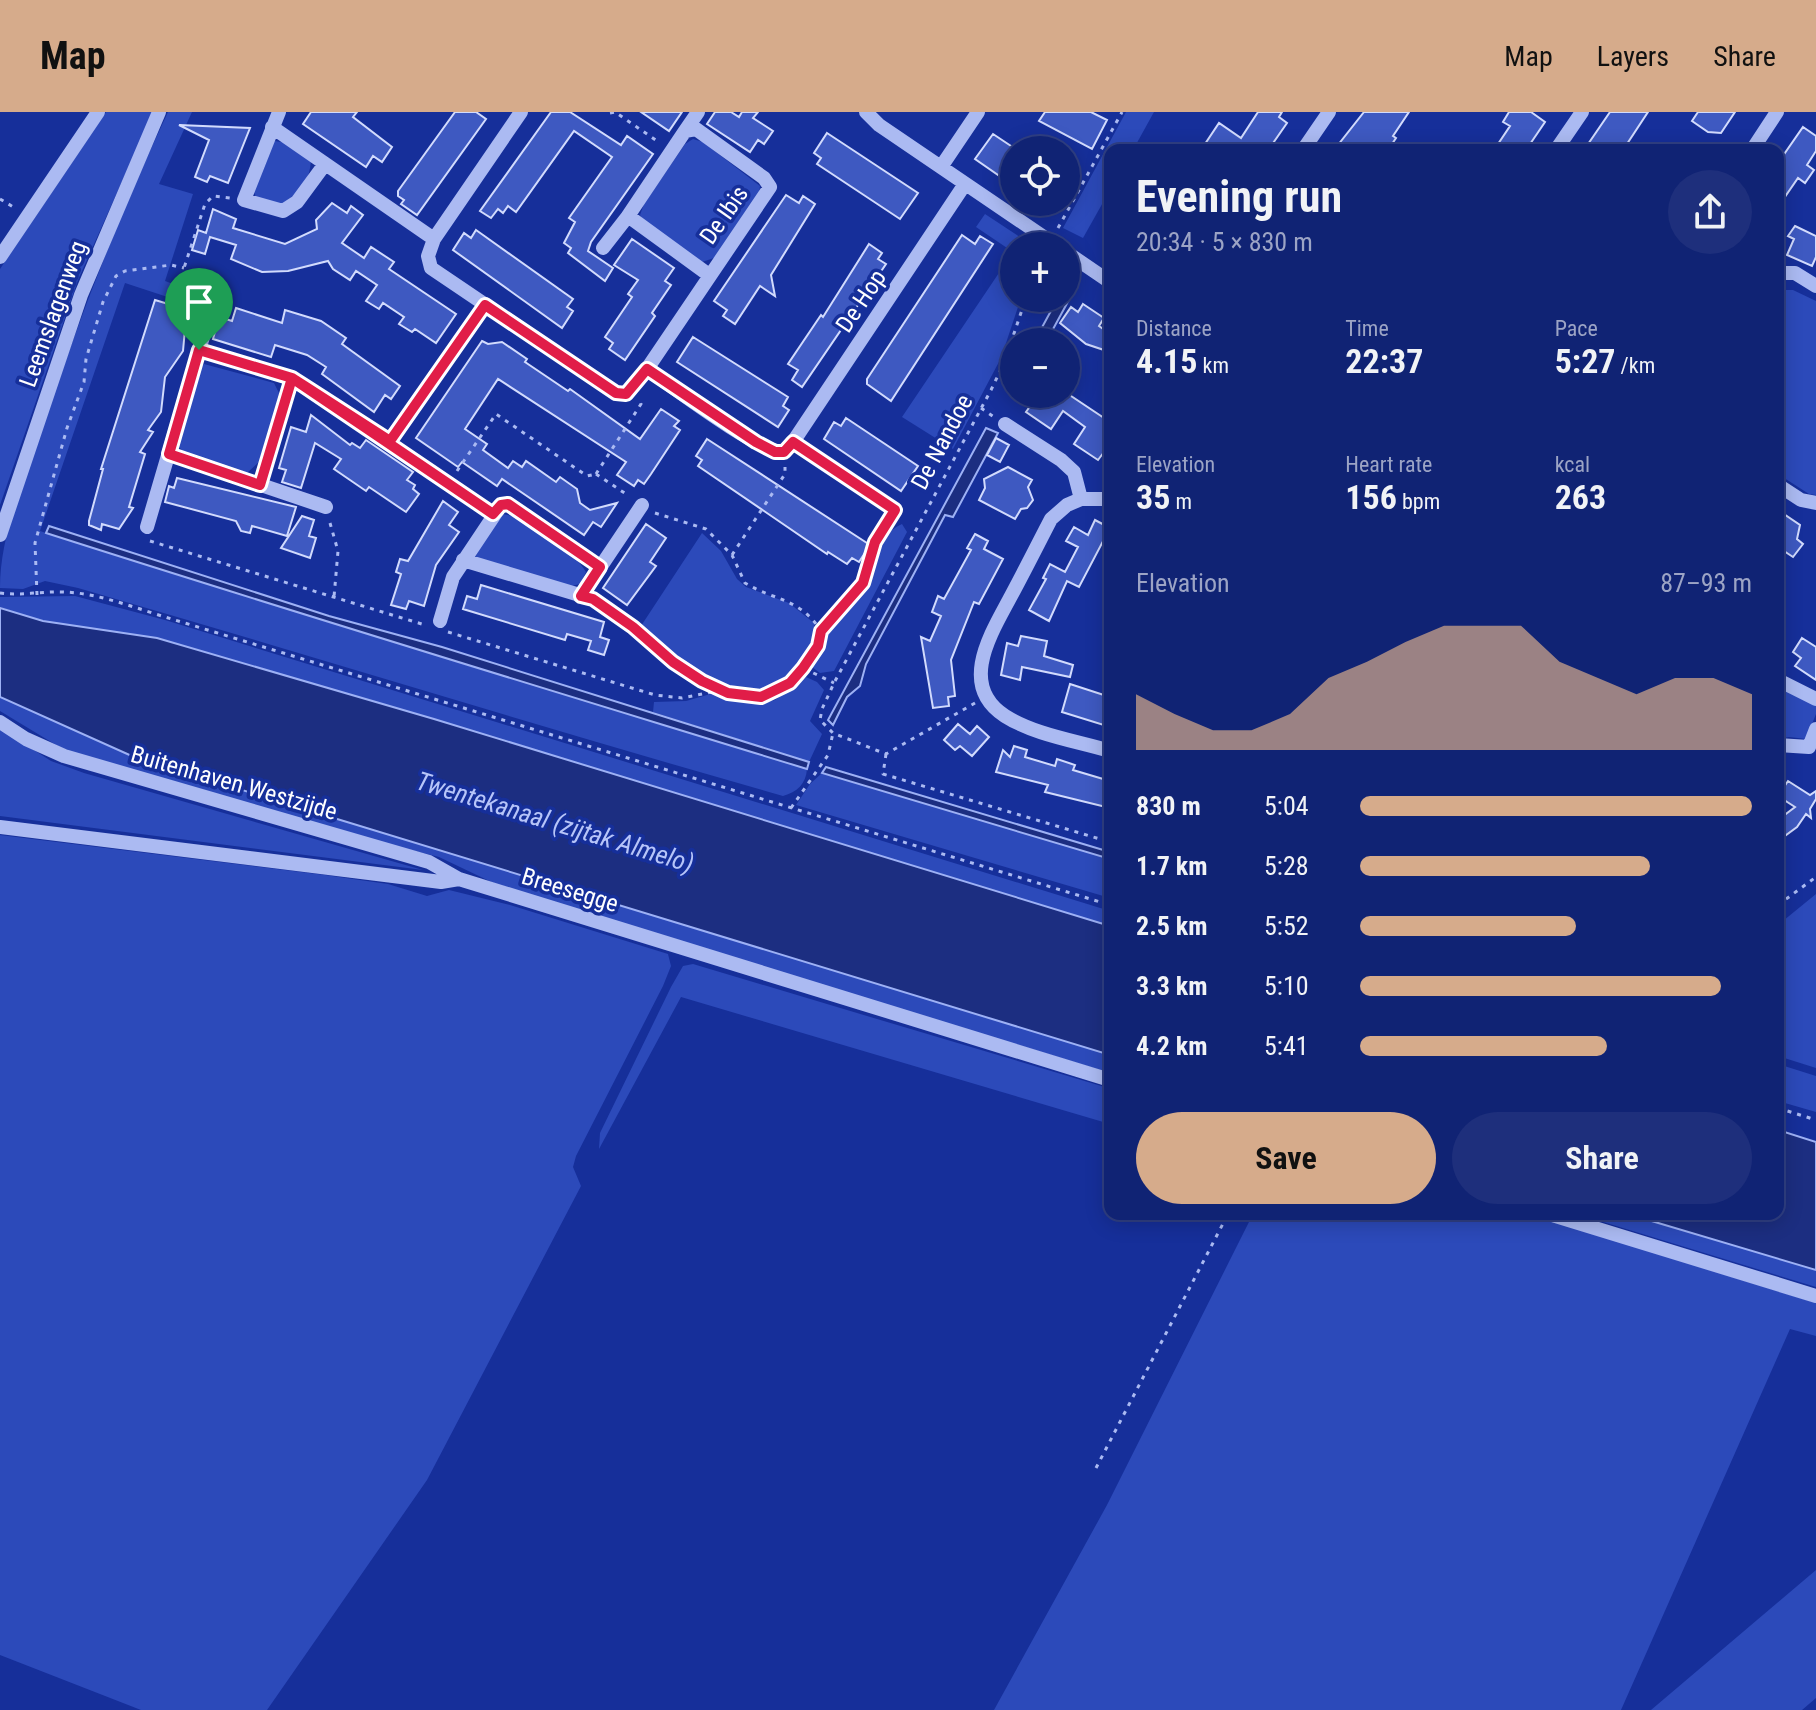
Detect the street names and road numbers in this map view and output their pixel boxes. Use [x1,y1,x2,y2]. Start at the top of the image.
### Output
street label: De Ibis [694,180,754,250]
street label: Leemslagenweg [14,237,92,391]
street label: De Hop [830,264,892,338]
street label: De Nandoe [905,390,979,494]
street label: Buitenhaven Westzijde [128,740,340,826]
street label: Breesegge [518,862,622,918]

